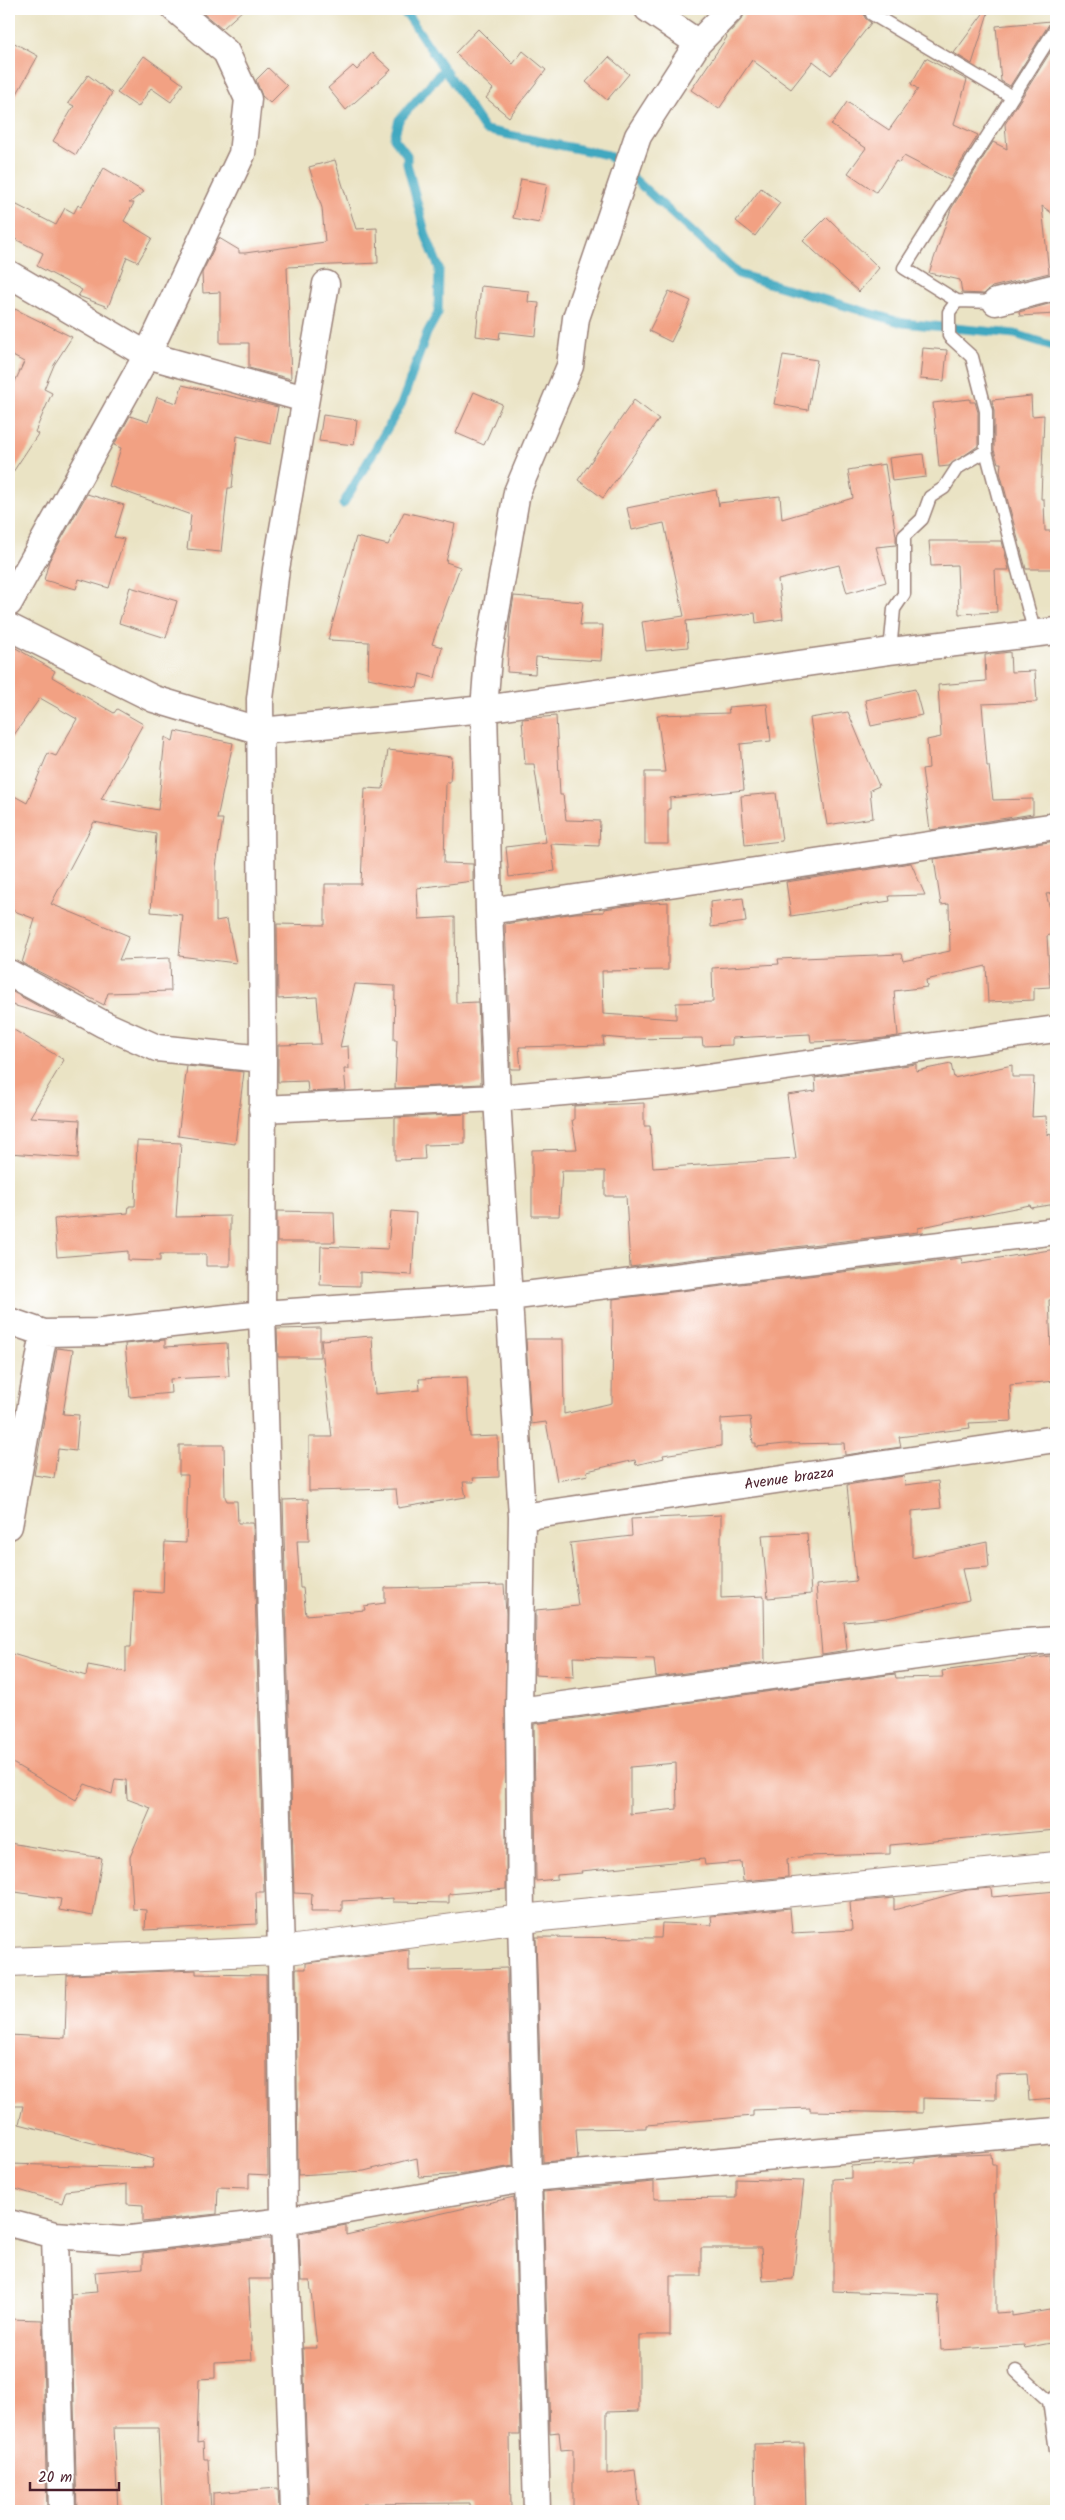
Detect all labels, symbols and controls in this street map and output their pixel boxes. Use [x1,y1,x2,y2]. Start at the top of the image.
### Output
street label: Avenue brazza [743,1461,836,1497]
scale bar [30,2460,119,2492]
text: 20 m [38,2466,72,2490]

